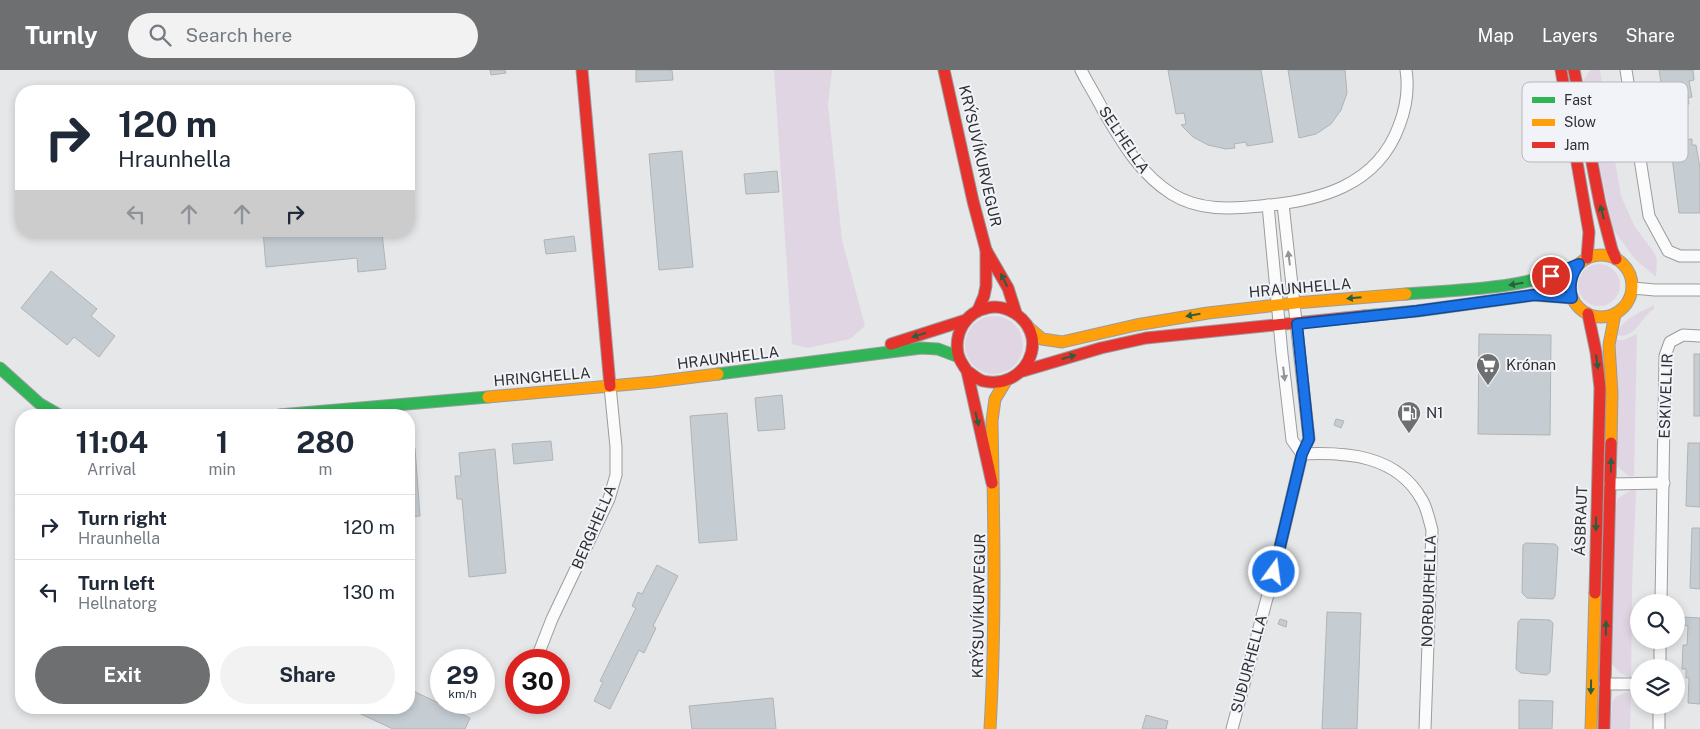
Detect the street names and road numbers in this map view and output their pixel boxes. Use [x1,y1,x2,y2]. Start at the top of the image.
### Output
street label: KRÝSUVÍKURVEGUR [956,83,1005,228]
street label: SELHELLA [1096,103,1153,177]
street label: HRAUNHELLA [1248,275,1352,300]
street label: HRAUNHELLA [676,343,780,372]
street label: ESKIVELLIR [1656,353,1675,439]
street label: HRINGHELLA [493,364,591,389]
street label: BERGHELLA [568,482,619,571]
street label: ÁSBRAUT [1571,485,1590,556]
street label: KRÝSUVÍKURVEGUR [969,533,988,679]
street label: NORÐURHELLA [1418,534,1439,648]
street label: SUÐURHELLA [1227,613,1270,715]

